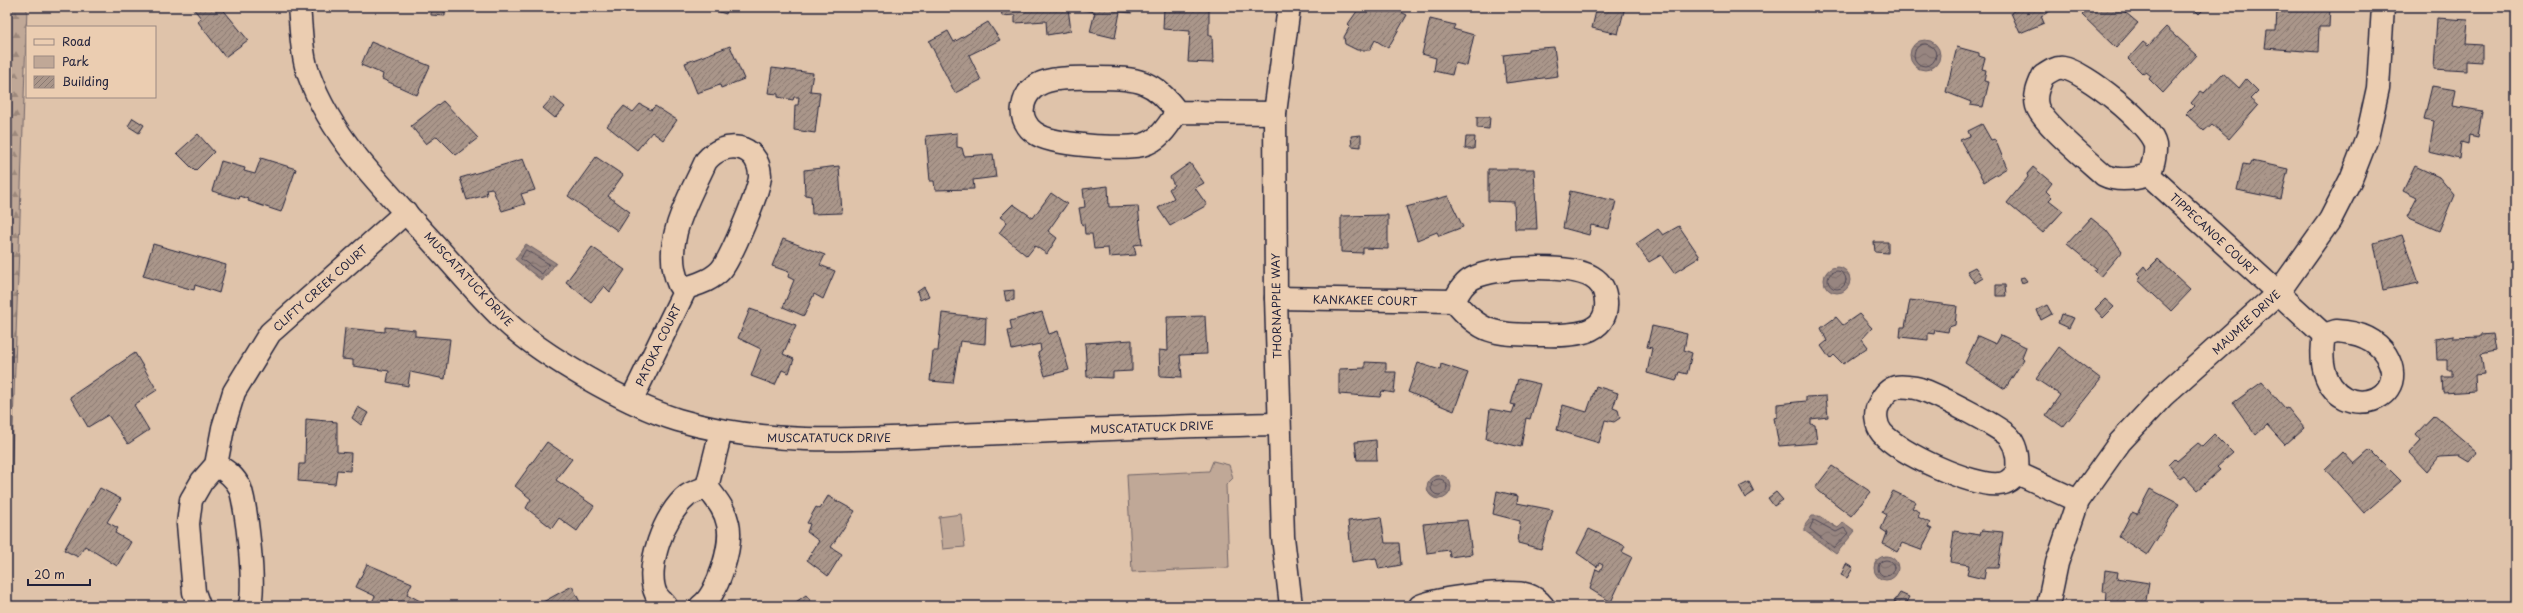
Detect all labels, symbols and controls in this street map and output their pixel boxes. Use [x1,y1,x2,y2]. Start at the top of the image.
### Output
legend [26,26,156,98]
text: Road [62,32,91,50]
text: Park [62,52,89,70]
text: Building [62,72,109,90]
street label: TIPPECANOE COURT [2166,189,2262,280]
street label: MUSCATATUCK DRIVE [421,228,517,330]
street label: CLIFTY CREEK COURT [269,241,371,335]
street label: THORNAPPLE WAY [1267,253,1285,359]
street label: MAUMEE DRIVE [2208,286,2284,358]
street label: KANKAKEE COURT [1313,291,1418,309]
street label: PATOKA COURT [631,301,685,389]
street label: MUSCATATUCK DRIVE [1090,416,1214,438]
street label: MUSCATATUCK DRIVE [767,429,891,446]
scale bar [28,561,90,587]
text: 20 m [34,565,65,583]

